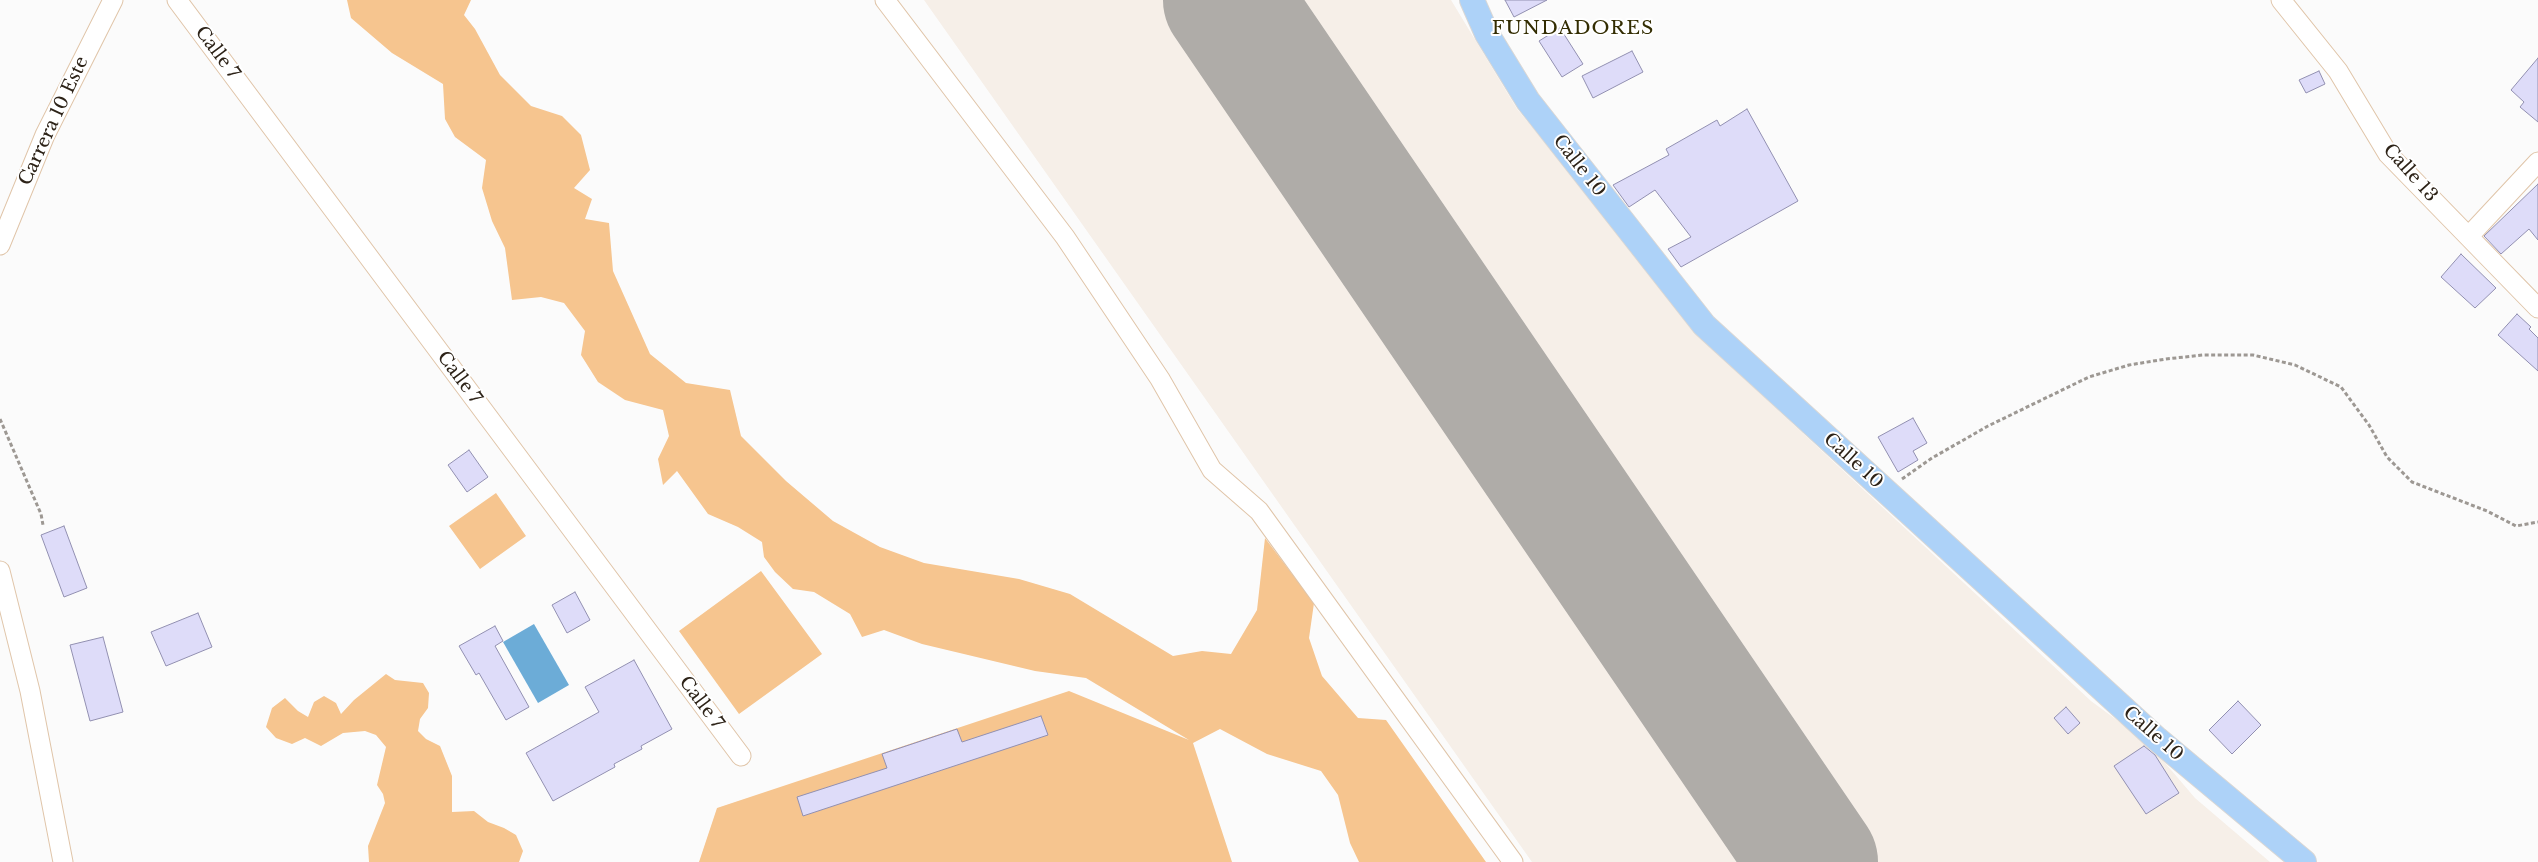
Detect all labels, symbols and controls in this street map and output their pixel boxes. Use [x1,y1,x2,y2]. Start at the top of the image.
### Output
district label: FUNDADORES [1490,18,1656,40]
street label: Calle 7 [190,22,244,84]
street label: Carrera 10 Este [15,53,93,189]
street label: Calle 10 [1548,131,1610,201]
street label: Calle 13 [2378,140,2442,206]
street label: Calle 7 [432,347,486,409]
street label: Calle 10 [1819,429,1887,493]
street label: Calle 7 [674,672,728,734]
street label: Calle 10 [2119,702,2187,766]

